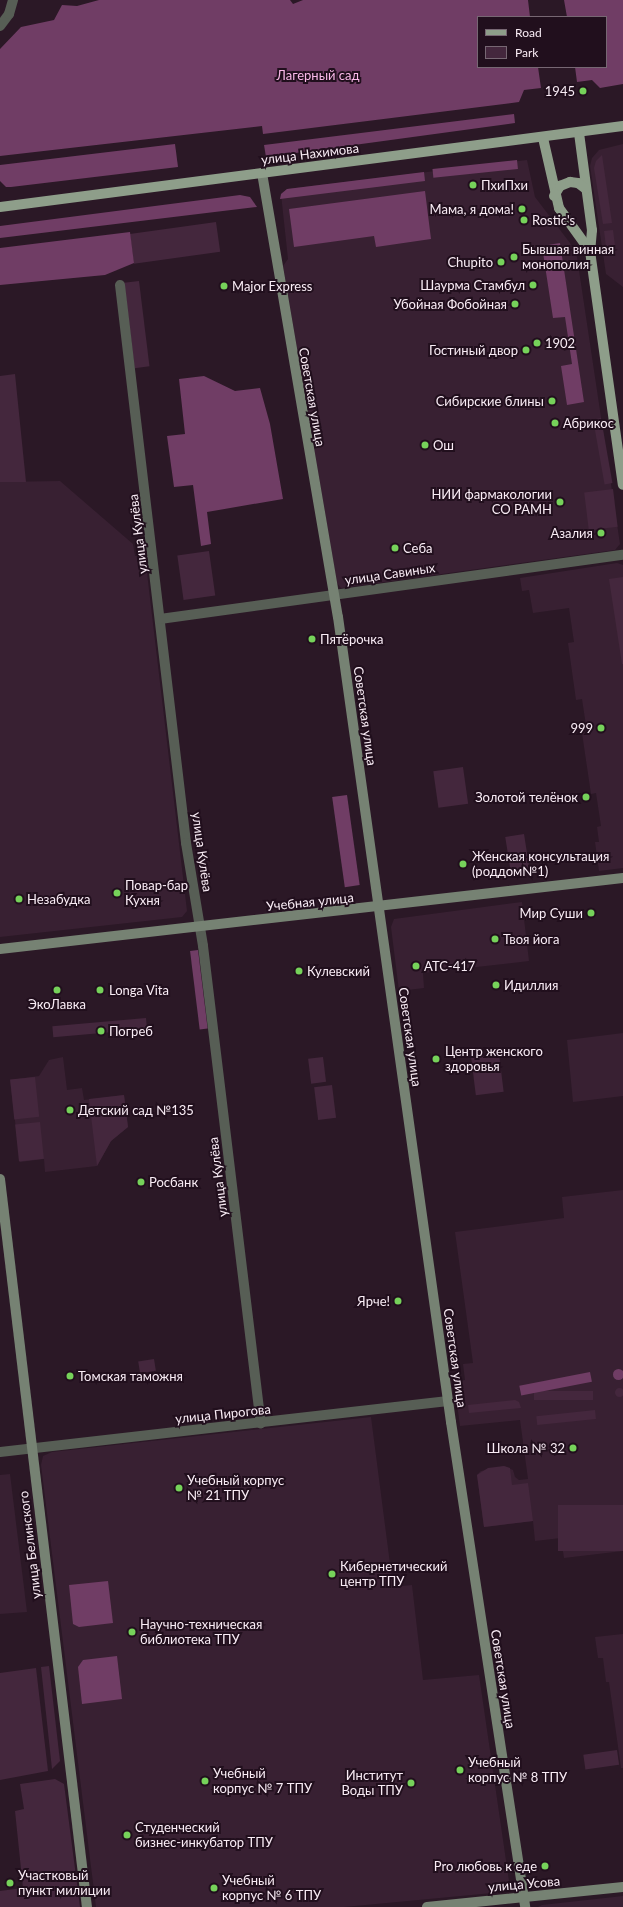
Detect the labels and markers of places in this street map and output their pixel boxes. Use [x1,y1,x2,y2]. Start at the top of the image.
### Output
place label: 1945 [545,83,575,99]
marker: 1945 [578,86,588,96]
place label: ПхиПхи [481,177,528,193]
marker: ПхиПхи [468,180,478,190]
place label: Мама, я дома! [430,201,514,217]
marker: Мама, я дома! [517,204,527,214]
place label: Rostic's [532,212,575,228]
marker: Rostic's [519,215,529,225]
place label: Бывшая винная монополия [522,242,614,273]
marker: Бывшая винная монополия [509,252,519,262]
place label: Chupito [447,254,493,270]
marker: Chupito [496,257,506,267]
place label: Шаурма Стамбул [420,277,525,293]
place label: Major Express [232,278,313,294]
marker: Шаурма Стамбул [528,280,538,290]
marker: Major Express [219,281,229,291]
place label: Убойная Фобойная [393,296,507,312]
marker: Убойная Фобойная [510,299,520,309]
place label: 1902 [545,335,575,351]
marker: 1902 [532,338,542,348]
place label: Гостиный двор [429,342,518,358]
marker: Гостиный двор [521,345,531,355]
place label: Сибирские блины [436,393,544,409]
marker: Сибирские блины [547,396,557,406]
place label: Абрикос [563,415,614,431]
marker: Абрикос [550,418,560,428]
place label: Ош [433,437,454,453]
marker: Ош [420,440,430,450]
place label: НИИ фармакологии СО РАМН [431,487,552,518]
marker: НИИ фармакологии СО РАМН [555,497,565,507]
place label: Азалия [550,525,593,541]
marker: Азалия [596,528,606,538]
place label: Себа [403,540,432,556]
marker: Себа [390,543,400,553]
place label: Пятёрочка [320,631,384,647]
marker: Пятёрочка [307,634,317,644]
place label: 999 [570,720,593,736]
marker: 999 [596,723,606,733]
place label: Золотой телёнок [475,789,578,805]
marker: Золотой телёнок [581,792,591,802]
place label: Женская консультация (роддом№1) [472,849,609,880]
marker: Женская консультация (роддом№1) [457,858,469,870]
place label: Повар-бар Кухня [125,878,188,909]
marker: Повар-бар Кухня [112,888,122,898]
place label: Незабудка [27,891,91,907]
marker: Незабудка [14,894,24,904]
place label: Мир Суши [520,905,583,921]
marker: Мир Суши [586,908,596,918]
place label: Твоя йога [503,931,559,947]
marker: Твоя йога [490,934,500,944]
place label: АТС-417 [424,958,475,974]
marker: АТС-417 [411,961,421,971]
place label: Кулевский [307,963,370,979]
marker: Кулевский [294,966,304,976]
place label: Идиллия [504,977,558,993]
marker: Идиллия [491,980,501,990]
place label: Longa Vita [109,982,169,998]
marker: Longa Vita [94,984,106,996]
marker: ЭкоЛавка [52,985,62,995]
place label: ЭкоЛавка [28,996,86,1012]
place label: Погреб [109,1023,153,1039]
marker: Погреб [96,1026,106,1036]
place label: Центр женского здоровья [445,1044,543,1075]
marker: Центр женского здоровья [430,1053,442,1065]
place label: Детский сад №135 [78,1102,194,1118]
marker: Детский сад №135 [65,1105,75,1115]
place label: Росбанк [149,1174,198,1190]
marker: Росбанк [136,1177,146,1187]
place label: Ярче! [357,1293,390,1309]
marker: Ярче! [393,1296,403,1306]
place label: Томская таможня [78,1368,183,1384]
marker: Томская таможня [65,1371,75,1381]
place label: Школа № 32 [487,1440,565,1456]
marker: Школа № 32 [568,1443,578,1453]
place label: Учебный корпус № 21 ТПУ [187,1473,284,1504]
marker: Учебный корпус № 21 ТПУ [174,1483,184,1493]
place label: Кибернетический центр ТПУ [340,1559,447,1590]
marker: Кибернетический центр ТПУ [327,1569,337,1579]
place label: Научно-техническая библиотека ТПУ [140,1617,262,1648]
marker: Научно-техническая библиотека ТПУ [127,1627,137,1637]
place label: Учебный корпус № 8 ТПУ [468,1755,567,1786]
marker: Учебный корпус № 8 ТПУ [455,1765,465,1775]
place label: Учебный корпус № 7 ТПУ [213,1766,312,1797]
place label: Институт Воды ТПУ [341,1768,403,1799]
marker: Учебный корпус № 7 ТПУ [200,1776,210,1786]
marker: Институт Воды ТПУ [406,1778,416,1788]
place label: Студенческий бизнес-инкубатор ТПУ [135,1820,273,1851]
marker: Студенческий бизнес-инкубатор ТПУ [122,1830,132,1840]
place label: Pro любовь к еде [434,1858,537,1874]
marker: Pro любовь к еде [540,1861,550,1871]
place label: Участковый пункт милиции [18,1868,111,1899]
place label: Учебный корпус № 6 ТПУ [222,1873,321,1904]
marker: Участковый пункт милиции [5,1878,15,1888]
marker: Учебный корпус № 6 ТПУ [209,1883,219,1893]

